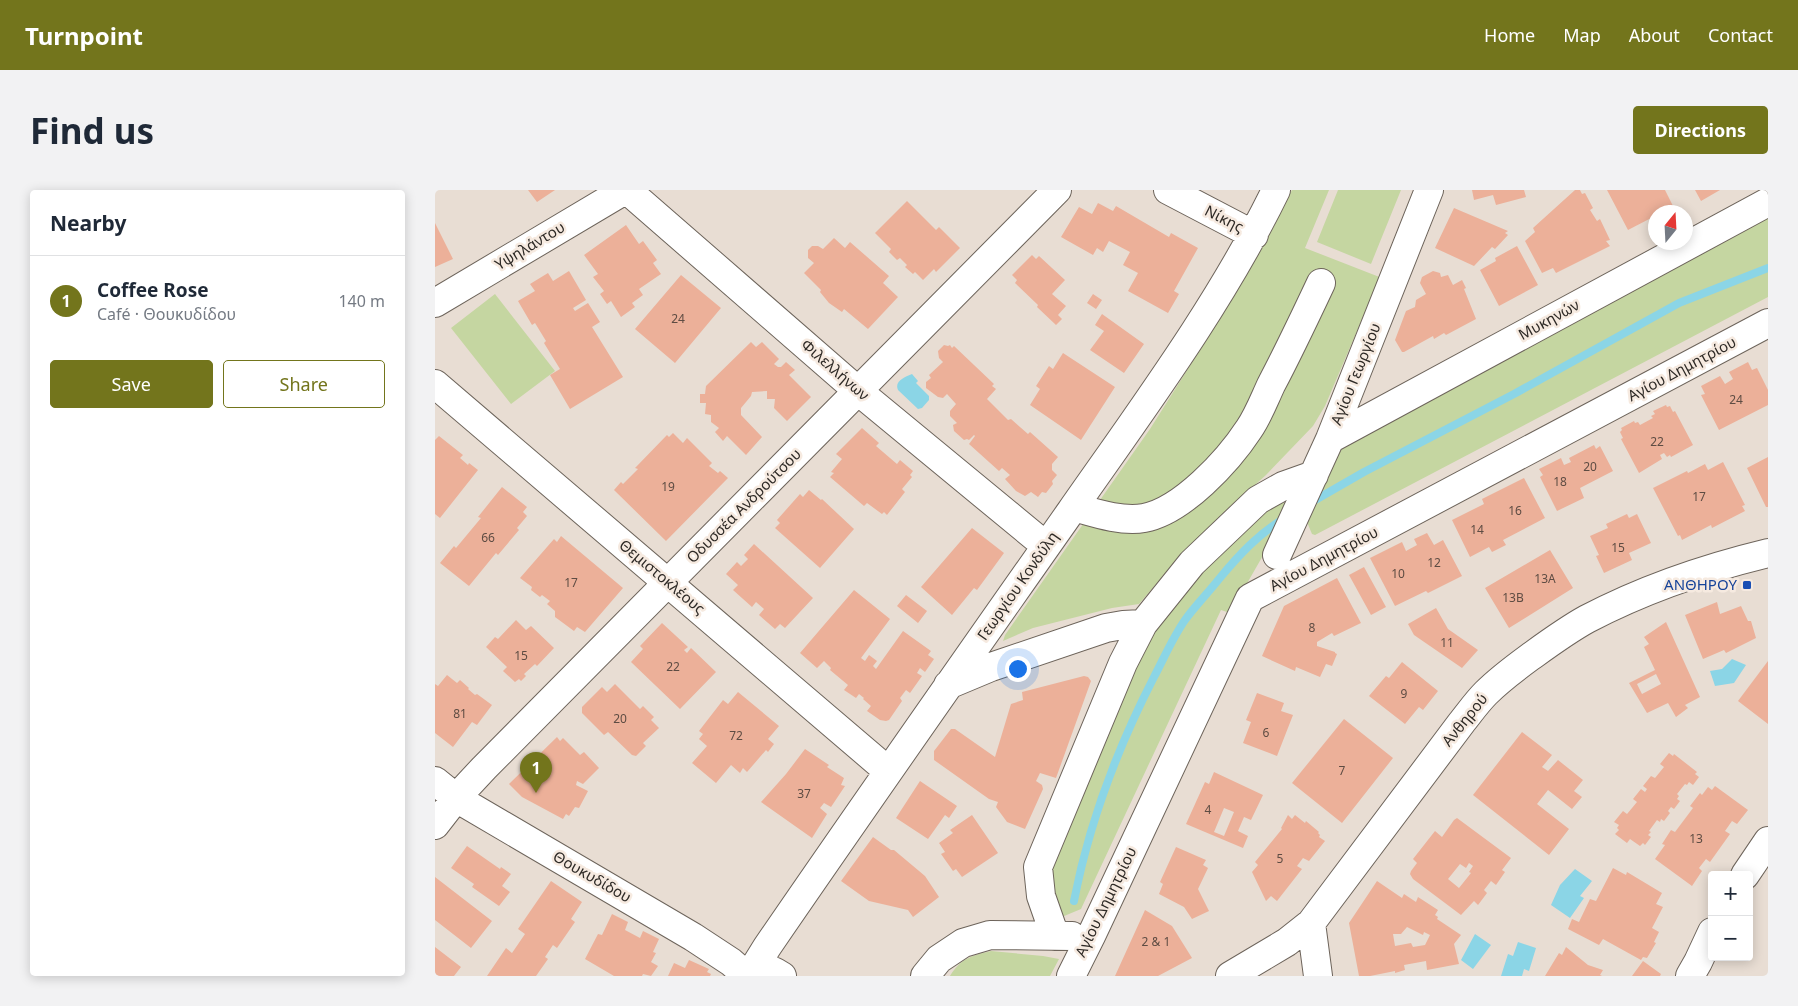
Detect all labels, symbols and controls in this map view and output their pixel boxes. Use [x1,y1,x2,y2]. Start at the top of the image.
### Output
text: Turnpoint [25,19,143,52]
text: Home [1484,23,1535,47]
text: Map [1563,23,1601,47]
text: About [1629,23,1680,47]
text: Contact [1708,23,1773,47]
button: Directions [1633,106,1768,154]
text: Find us [30,107,154,154]
street label: Νίκης [1202,200,1247,236]
north arrow [1648,205,1693,250]
text: Nearby [50,209,126,237]
street label: Υψηλάντου [491,216,568,274]
text: Coffee Rose [97,277,209,303]
text: 1 [61,290,71,312]
text: 140 m [338,290,385,312]
street label: Μυκηνών [1515,294,1583,344]
text: Café · Θουκυδίδου [97,303,236,325]
house number: 24 [671,310,685,327]
street label: Αγίου Γεωργίου [1325,320,1385,428]
street label: Αγίου Δημητρίου [1624,331,1739,405]
street label: Φιλελλήνων [797,334,874,405]
button: Save [50,360,213,408]
button: Share [223,360,385,408]
house number: 24 [1729,391,1743,408]
house number: 22 [1650,433,1664,450]
street label: Οδυσσέα Ανδρούτσου [682,444,805,567]
house number: 20 [1583,458,1597,475]
house number: 18 [1553,473,1567,490]
house number: 19 [661,478,675,495]
house number: 17 [1692,488,1706,505]
house number: 16 [1508,502,1522,519]
street label: Αγίου Δημητρίου [1266,521,1381,595]
house number: 14 [1470,521,1484,538]
street label: Γεωργίου Κονδύλη [972,527,1062,644]
house number: 66 [481,529,495,546]
street label: Θεμιστοκλέους [616,534,710,618]
house number: 15 [1611,539,1625,556]
house number: 12 [1427,554,1441,571]
house number: 10 [1391,565,1405,582]
house number: 13A [1534,570,1556,587]
house number: 17 [564,574,578,591]
place label: ΑΝΘΗΡΟΥ [1664,574,1738,594]
marker: ΑΝΘΗΡΟΥ [1741,579,1753,591]
house number: 13B [1502,589,1524,606]
house number: 8 [1309,619,1316,636]
house number: 11 [1440,634,1454,651]
house number: 15 [514,647,528,664]
your location [1005,656,1031,682]
house number: 22 [666,658,680,675]
house number: 9 [1401,685,1408,702]
street label: Ανθηρού [1437,689,1492,750]
house number: 81 [453,705,467,722]
house number: 20 [613,710,627,727]
house number: 6 [1263,724,1270,741]
house number: 72 [729,727,743,744]
pin: 1 [520,752,552,793]
house number: 7 [1339,762,1346,779]
house number: 37 [797,785,811,802]
house number: 4 [1205,801,1212,818]
house number: 13 [1689,830,1703,847]
street label: Αγίου Δημητρίου [1070,843,1140,960]
street label: Θουκυδίδου [550,846,635,907]
house number: 5 [1277,850,1284,867]
map controls [1708,871,1753,961]
button: + [1708,871,1753,916]
button: − [1708,916,1753,961]
house number: 2 & 1 [1142,933,1170,950]

